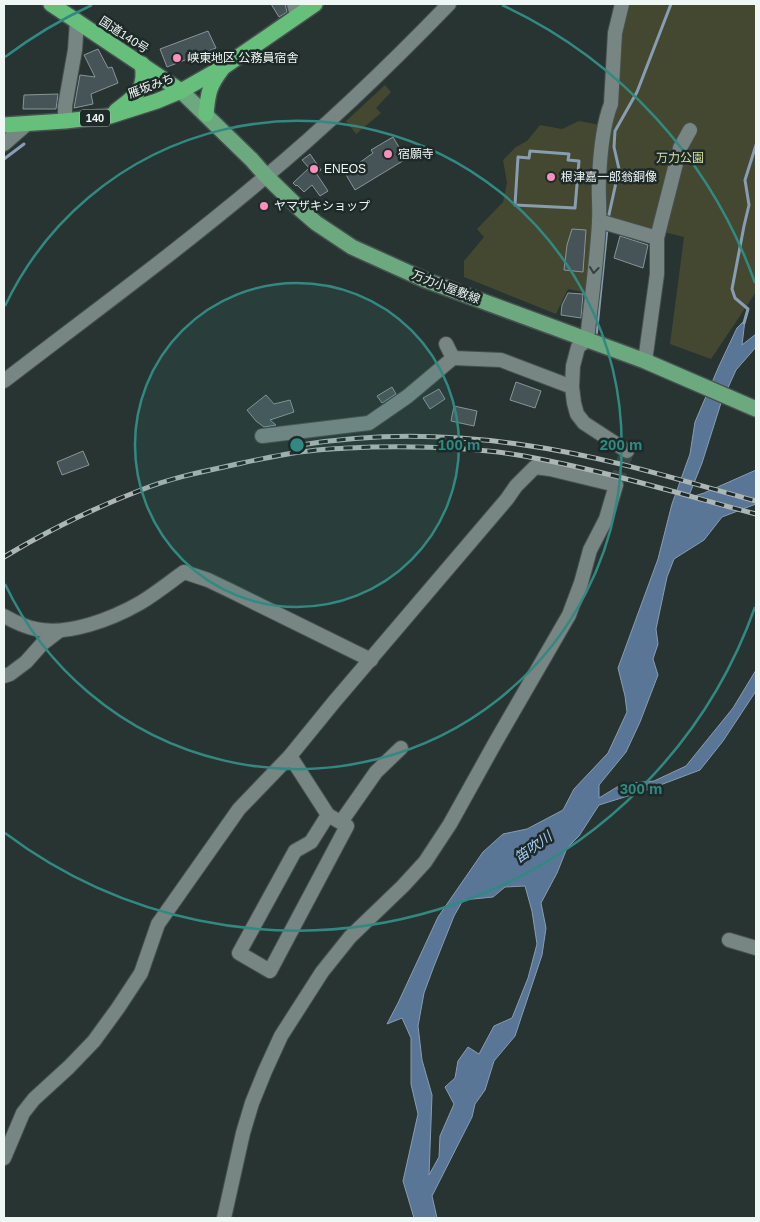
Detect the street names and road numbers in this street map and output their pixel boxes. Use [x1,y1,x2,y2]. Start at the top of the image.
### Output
street label: 国道140号 [97,14,151,56]
street label: 雁坂みち [126,71,176,101]
road number: 140 [80,110,110,126]
street label: 万力小屋敷線 [410,268,482,306]

